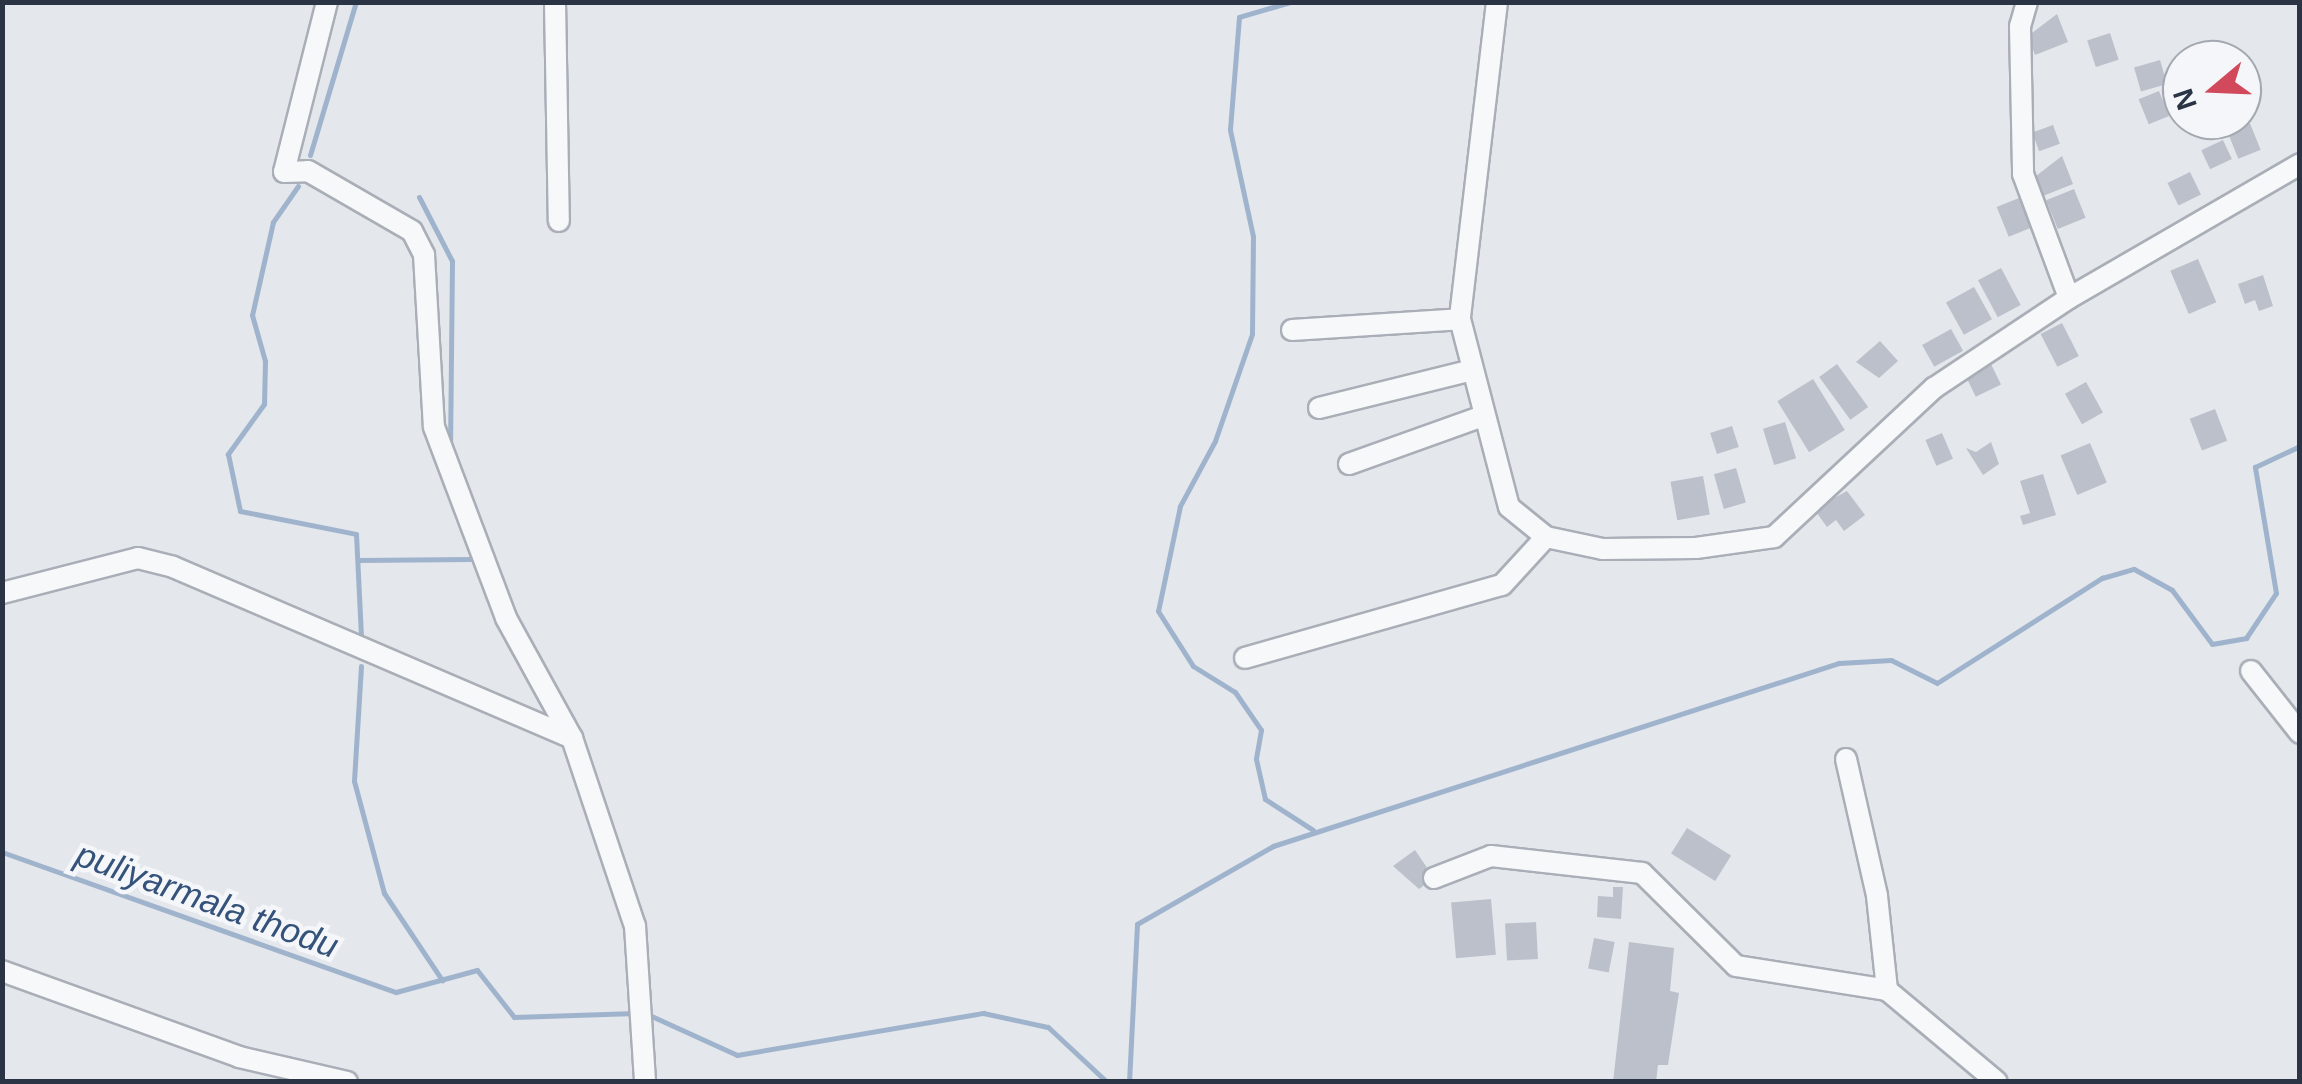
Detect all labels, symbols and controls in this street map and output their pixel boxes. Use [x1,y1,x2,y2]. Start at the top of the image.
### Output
north arrow [2162,40,2262,140]
text: N [2167,85,2203,114]
water label: puliyarmala thodu [70,833,344,967]

